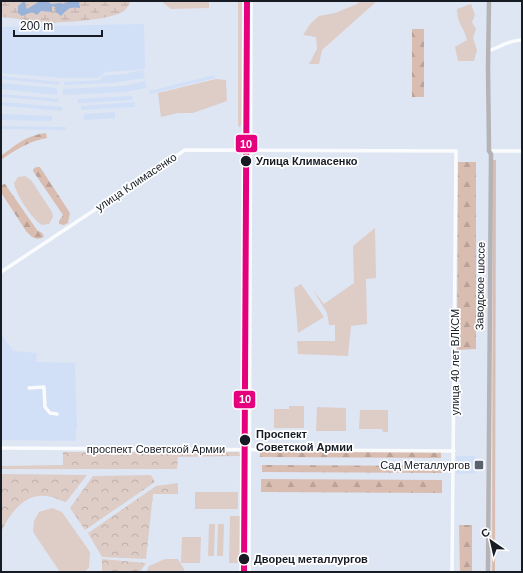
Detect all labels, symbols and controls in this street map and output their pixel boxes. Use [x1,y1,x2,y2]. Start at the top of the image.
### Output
scale bar [14,12,102,38]
text: 200 m [20,19,53,33]
line badge: 10 [235,134,258,153]
text: 10 [240,138,252,150]
street label: улица Климасенко [93,151,179,213]
marker: Улица Климасенко [239,154,253,168]
place label: Улица Климасенко [256,155,358,167]
street label: Заводское шоссе [473,242,487,330]
street label: улица 40 лет ВЛКСМ [449,309,461,415]
line badge: 10 [233,390,256,409]
text: 10 [239,393,251,405]
place label: Проспект Советской Армии [256,428,353,453]
marker: Проспект Советской Армии [238,433,252,447]
street label: проспект Советской Армии [87,443,225,455]
place label: Сад Металлургов [380,459,470,471]
marker: Сад Металлургов [473,459,485,471]
north arrow [471,521,511,561]
text: С [479,525,492,540]
marker: Дворец металлургов [237,552,251,566]
place label: Дворец металлургов [254,553,368,565]

